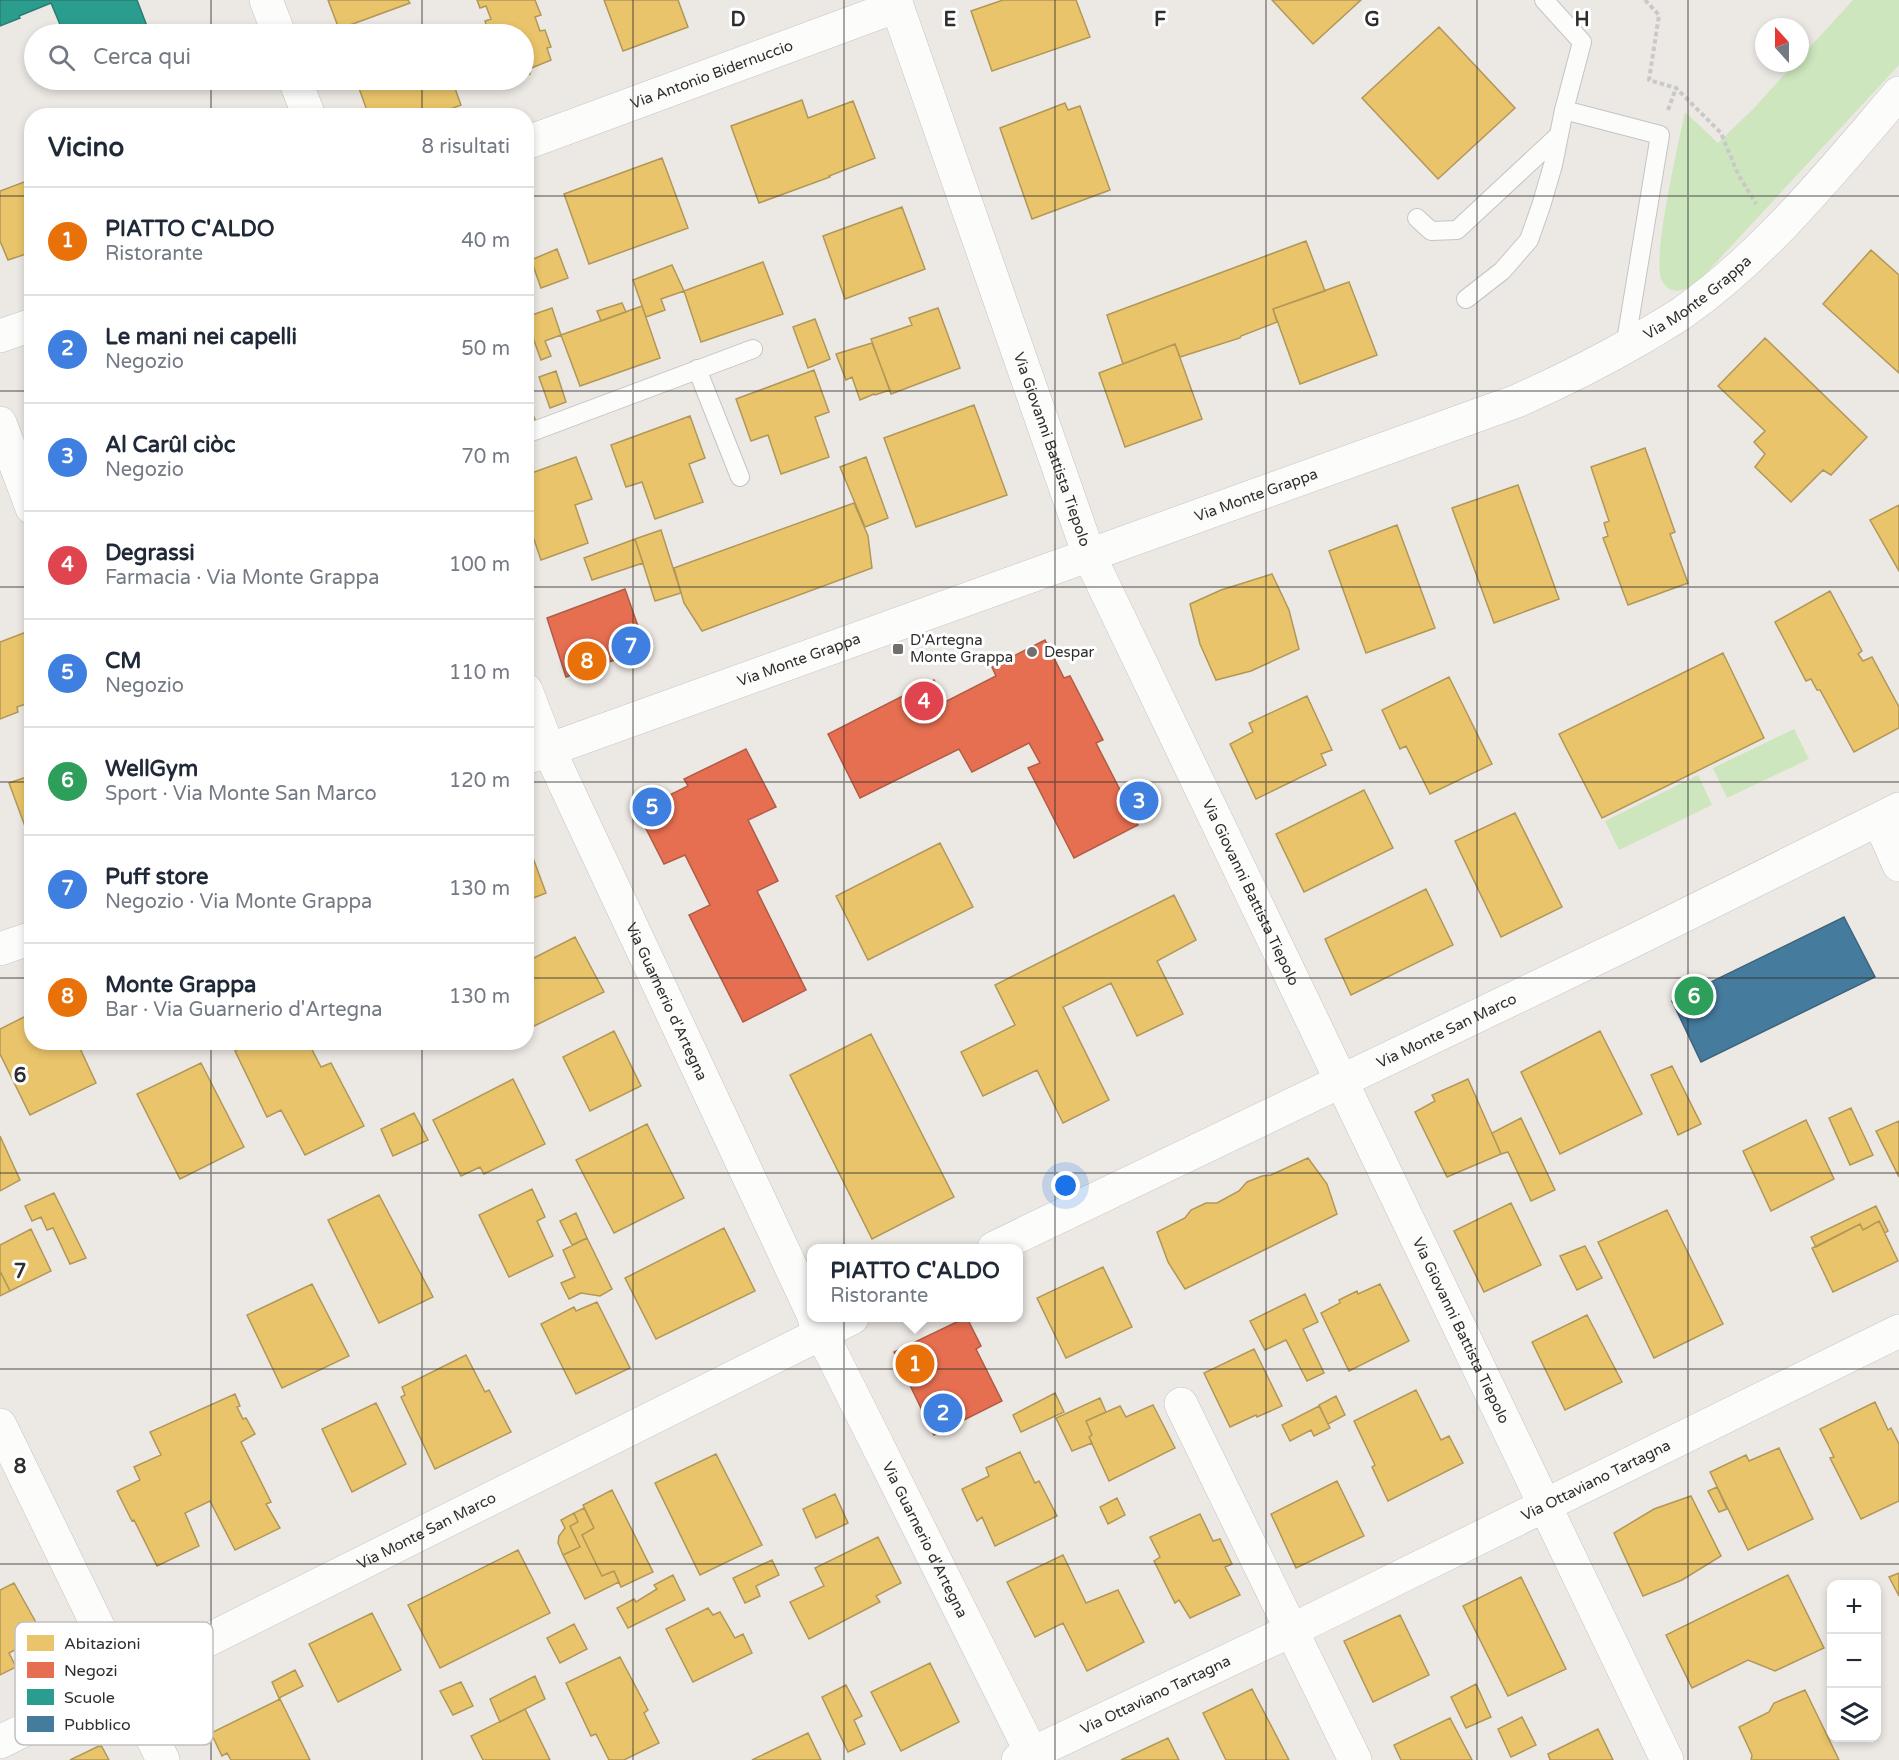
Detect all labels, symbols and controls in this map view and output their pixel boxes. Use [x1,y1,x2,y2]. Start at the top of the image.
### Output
text: D [730,8,746,32]
text: E [944,8,957,32]
text: F [1154,8,1166,32]
text: G [1364,8,1380,32]
text: H [1574,8,1590,32]
north arrow [1755,18,1809,72]
search box [24,24,534,90]
street label: Via Antonio Bidernuccio [628,36,795,113]
icon: search [45,41,78,74]
text: Cerca qui [93,44,191,70]
text: Vicino [48,132,124,163]
text: 8 risultati [422,135,510,159]
text: PIATTO C'ALDO [105,216,275,242]
text: 1 [61,229,74,253]
text: 40 m [461,229,510,253]
text: Ristorante [105,242,203,266]
street label: Via Monte Grappa [1640,252,1755,343]
text: Le mani nei capelli [105,324,297,350]
text: 2 [61,337,74,361]
text: 50 m [461,337,510,361]
text: Negozio [105,350,184,374]
street label: Via Giovanni Battista Tiepolo [1010,350,1094,549]
text: Al Carûl ciòc [105,432,235,458]
text: 3 [61,445,74,469]
text: 70 m [461,445,510,469]
text: Negozio [105,458,184,482]
street label: Via Monte Grappa [1192,465,1320,525]
text: Degrassi [105,540,195,566]
text: 4 [61,553,74,577]
text: 100 m [449,553,510,577]
text: Farmacia · Via Monte Grappa [105,566,379,590]
pin: 7 [612,624,650,668]
street label: Via Monte Grappa [735,629,863,690]
place label: D'Artegna Monte Grappa [910,631,1013,666]
pin: 8 [568,638,606,684]
marker: D'Artegna Monte Grappa [891,642,905,656]
place label: Despar [1044,643,1095,661]
marker: Despar [1025,645,1039,659]
text: CM [105,648,142,674]
text: 5 [61,661,74,685]
text: 110 m [449,661,510,685]
text: Negozio [105,674,184,698]
pin: 4 [904,678,944,724]
text: WellGym [105,756,198,782]
text: 6 [61,769,74,793]
text: 120 m [449,769,510,793]
pin: 3 [1120,778,1158,824]
text: Sport · Via Monte San Marco [105,782,377,806]
pin: 5 [632,784,672,830]
street label: Via Giovanni Battista Tiepolo [1198,796,1303,988]
text: Puff store [105,864,208,890]
text: 7 [61,877,74,901]
text: 130 m [449,877,510,901]
text: Negozio · Via Monte Grappa [105,890,372,914]
street label: Via Guarnerio d'Artegna [622,920,711,1083]
text: Monte Grappa [105,972,256,998]
pin: 6 [1674,974,1714,1018]
text: 8 [61,985,74,1009]
text: 130 m [449,985,510,1009]
street label: Via Monte San Marco [1374,989,1519,1072]
text: Bar · Via Guarnerio d'Artegna [105,998,383,1022]
text: 6 [14,1064,26,1088]
your location [1051,1171,1080,1200]
street label: Via Giovanni Battista Tiepolo [1409,1234,1513,1427]
popup [807,1244,1023,1322]
text: PIATTO C'ALDO [830,1258,1000,1284]
text: 7 [14,1260,26,1284]
text: Ristorante [830,1284,928,1308]
pin: 1 [896,1342,934,1386]
pin: 2 [924,1390,962,1436]
street label: Via Ottaviano Tartagna [1518,1436,1673,1525]
text: 8 [14,1455,26,1479]
street label: Via Guarnerio d'Artegna [878,1459,971,1621]
street label: Via Monte San Marco [354,1488,499,1573]
map controls [1827,1580,1881,1742]
button: + [1827,1580,1881,1634]
legend [15,1622,213,1745]
text: Abitazioni [64,1634,140,1654]
button: − [1827,1634,1881,1688]
street label: Via Ottaviano Tartagna [1077,1652,1233,1738]
text: Negozi [64,1661,117,1681]
text: Scuole [64,1688,115,1708]
button: layers [1827,1688,1881,1742]
text: Pubblico [64,1715,131,1735]

